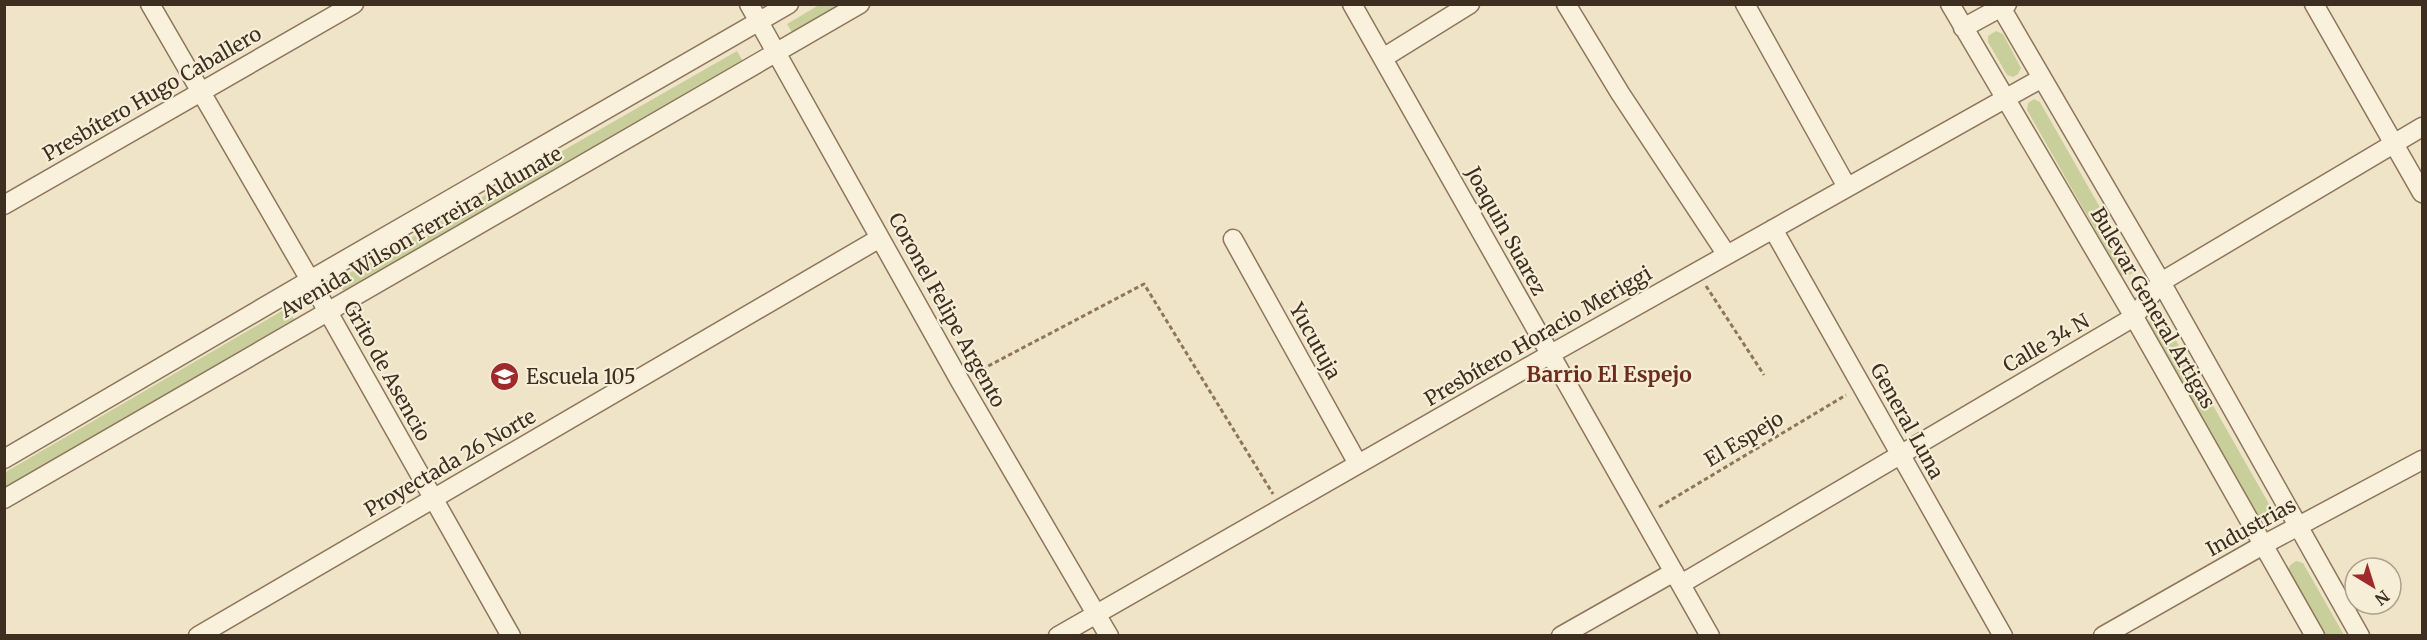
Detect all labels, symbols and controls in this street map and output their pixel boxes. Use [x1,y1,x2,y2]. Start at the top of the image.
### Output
street label: Presbítero Hugo Caballero [38,21,266,166]
street label: Avenida Wilson Ferreira Aldunate [275,140,566,323]
street label: Joaquin Suarez [1460,161,1552,299]
street label: Bulevar General Artigas [2086,203,2221,413]
street label: Coronel Felipe Argento [884,208,1011,412]
street label: Presbítero Horacio Meriggi [1420,260,1656,411]
street label: Grito de Asencio [339,296,436,445]
street label: Yucutuja [1284,297,1347,384]
street label: Calle 34 N [1998,308,2094,377]
street label: General Luna [1865,359,1950,483]
school or university icon: Escuela 105 [489,361,521,393]
district label: Barrio El Espejo [1526,361,1692,388]
place label: Escuela 105 [526,364,636,389]
street label: Proyectada 26 Norte [360,403,540,522]
street label: El Espejo [1700,405,1788,472]
street label: Industrias [2202,492,2300,561]
north arrow [2343,556,2403,616]
text: N [2371,586,2393,610]

